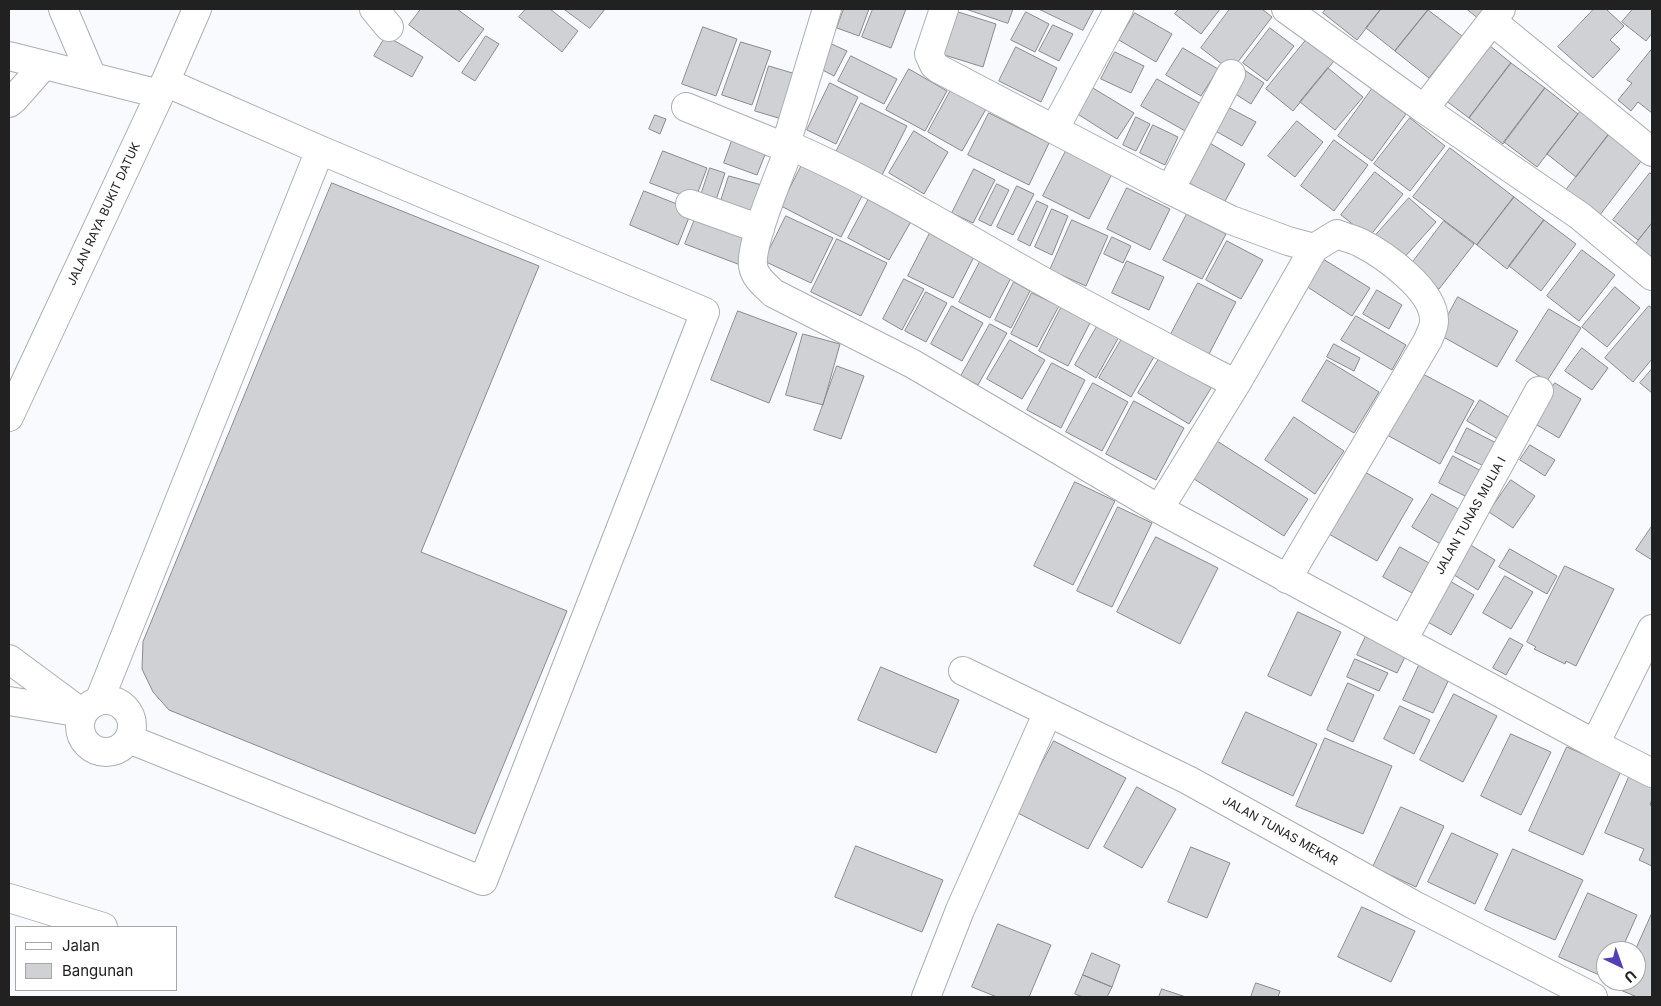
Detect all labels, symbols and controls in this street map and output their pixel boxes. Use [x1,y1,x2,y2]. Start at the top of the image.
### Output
street label: JALAN RAYA BUKIT DATUK [65,140,143,288]
street label: JALAN TUNAS MULIA I [1433,455,1509,577]
street label: JALAN TUNAS MEKAR [1220,793,1340,869]
legend [15,926,178,991]
text: Jalan [62,936,100,955]
north arrow [1596,941,1646,991]
text: Bangunan [62,961,133,980]
text: U [1621,967,1640,987]

